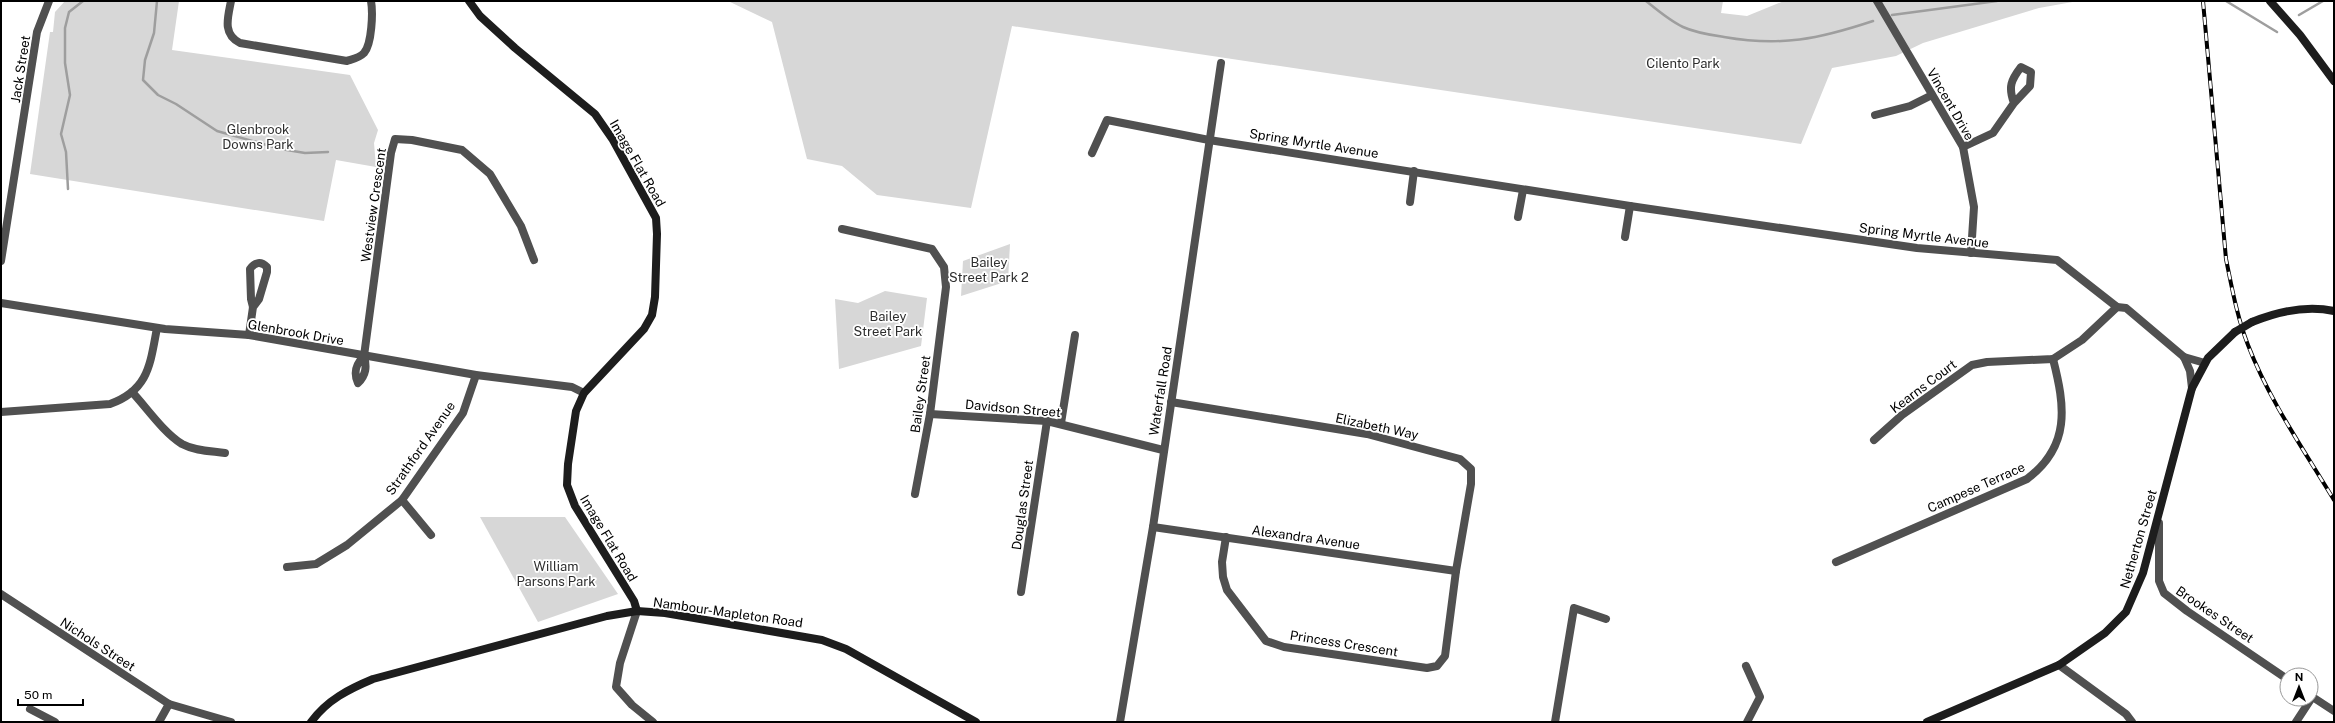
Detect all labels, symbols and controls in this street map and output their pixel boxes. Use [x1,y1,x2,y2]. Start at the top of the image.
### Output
street label: Jack Street [8,34,33,104]
park label: Cilento Park [1646,56,1720,71]
street label: Vincent Drive [1924,66,1977,143]
street label: Image Flat Road [607,117,669,209]
park label: Glenbrook Downs Park [222,122,294,152]
street label: Spring Myrtle Avenue [1248,126,1380,161]
street label: Westview Crescent [358,147,389,263]
street label: Spring Myrtle Avenue [1858,220,1990,251]
park label: Bailey Street Park 2 [949,255,1029,285]
park label: Bailey Street Park [854,309,922,339]
street label: Glenbrook Drive [247,317,345,348]
street label: Waterfall Road [1146,345,1175,437]
street label: Bailey Street [908,354,933,434]
street label: Kearns Court [1887,357,1959,416]
street label: Davidson Street [964,397,1061,420]
street label: Strathford Avenue [383,399,458,498]
street label: Elizabeth Way [1334,410,1420,443]
street label: Douglas Street [1009,459,1036,551]
street label: Campese Terrace [1925,459,2027,516]
street label: Netherton Street [2117,488,2160,590]
street label: Image Flat Road [577,492,640,584]
street label: Alexandra Avenue [1251,522,1361,553]
park label: William Parsons Park [516,559,596,589]
street label: Brookes Street [2173,583,2256,646]
street label: Nambour-Mapleton Road [652,595,804,630]
street label: Nichols Street [57,615,138,674]
street label: Princess Crescent [1289,628,1399,659]
north arrow [2279,667,2319,707]
text: N [2295,671,2303,683]
scale bar [18,681,83,707]
text: 50 m [24,688,52,702]

